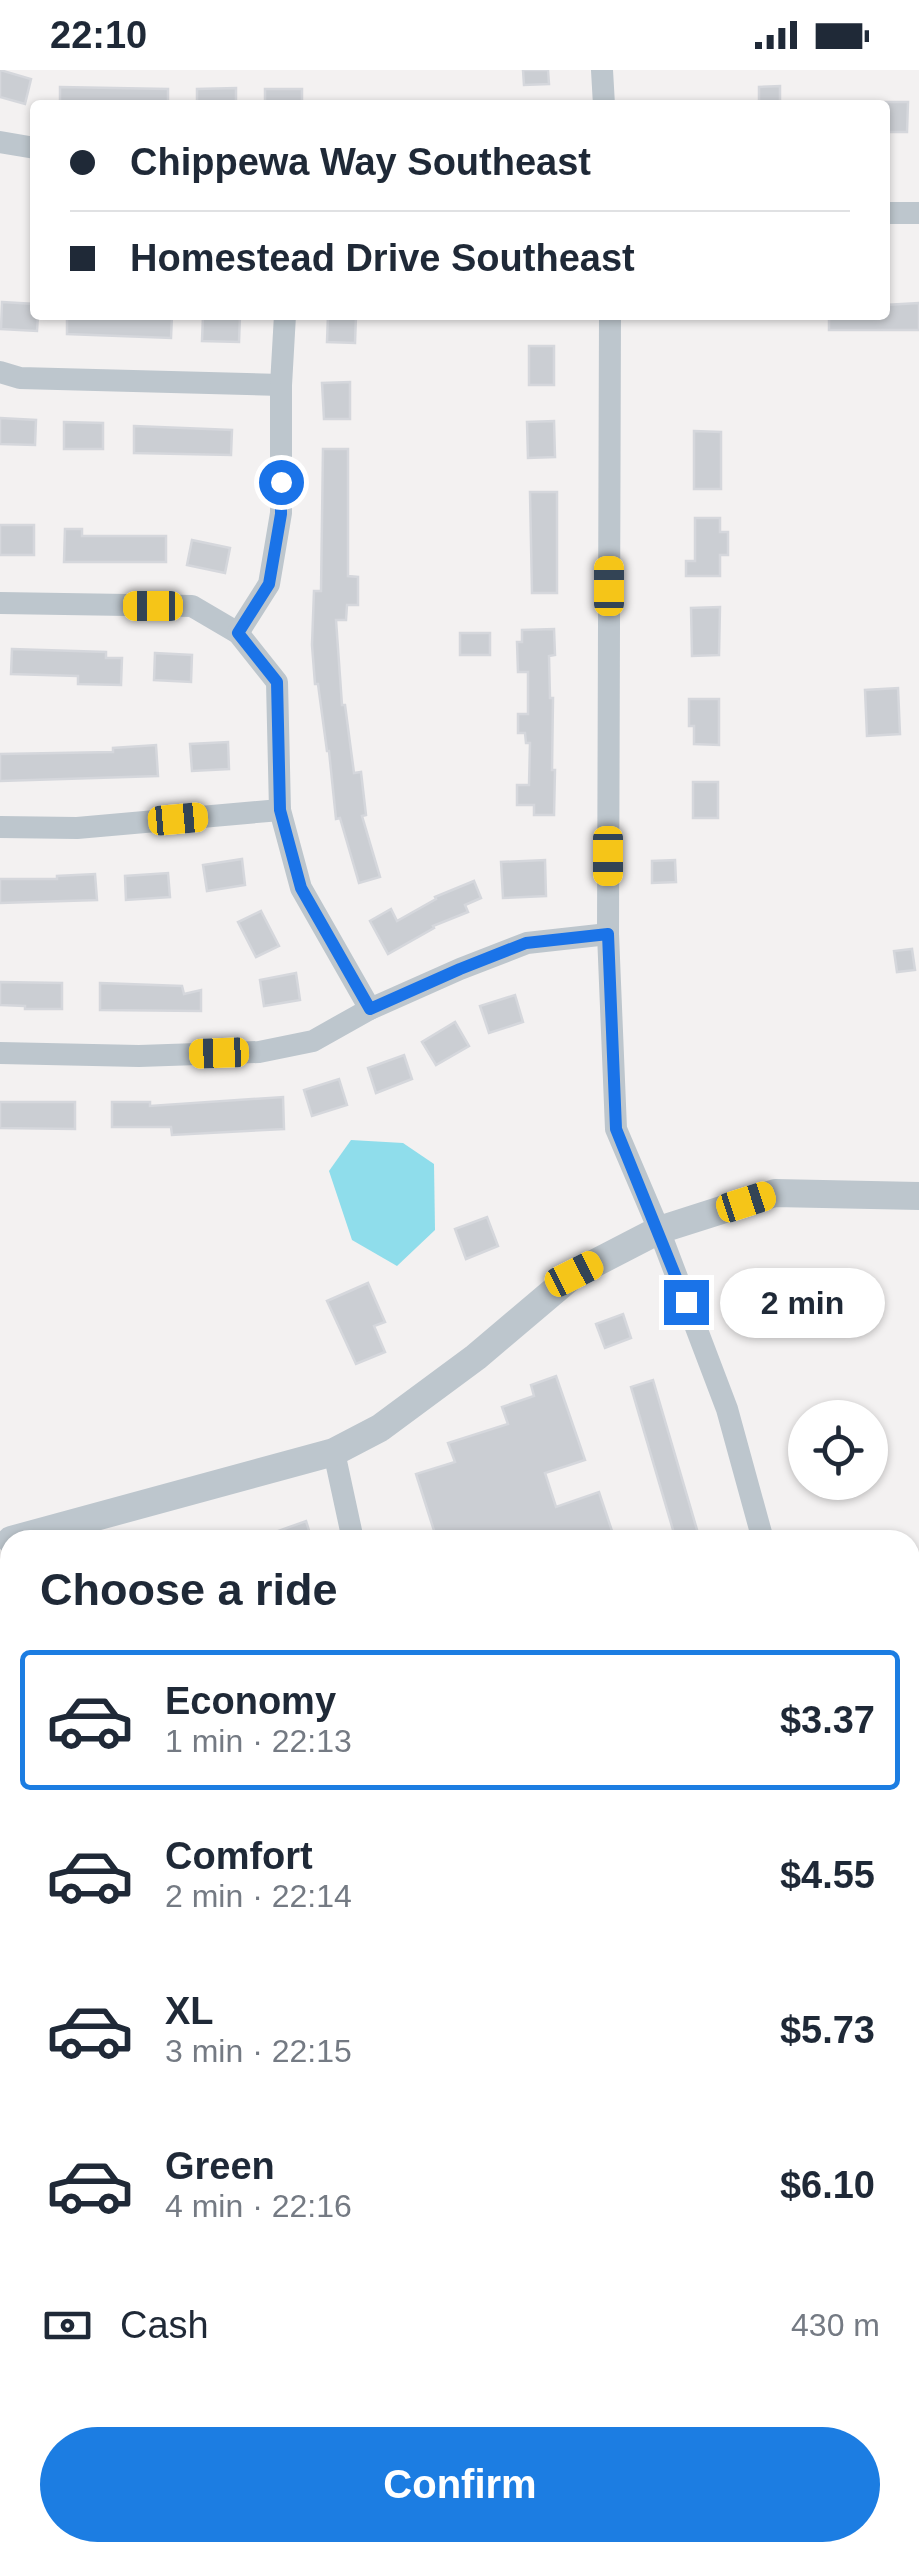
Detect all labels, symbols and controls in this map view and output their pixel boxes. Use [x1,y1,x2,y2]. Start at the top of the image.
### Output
text: 22:10 [50,14,147,56]
text: Chippewa Way Southeast [130,141,591,183]
text: Homestead Drive Southeast [130,237,635,279]
route start [259,460,304,505]
car [594,556,624,616]
car [123,591,183,621]
car [147,801,209,837]
car [593,826,623,886]
car [188,1037,250,1069]
car [713,1178,779,1226]
car [540,1247,608,1301]
callout: 2 min [721,1267,886,1337]
route end [664,1280,709,1325]
text: 2 min [761,1285,844,1321]
map controls [788,1400,888,1500]
button: locate [788,1400,888,1500]
text: Choose a ride [40,1564,338,1615]
icon: car [45,1675,135,1765]
text: Economy [165,1680,336,1722]
text: $3.37 [780,1699,875,1741]
text: 1 min · 22:13 [165,1723,352,1759]
icon: car [45,1830,135,1920]
text: Comfort [165,1835,313,1877]
text: $4.55 [780,1854,875,1896]
text: 2 min · 22:14 [165,1878,352,1914]
icon: car [45,1985,135,2075]
text: XL [165,1990,214,2032]
text: $5.73 [780,2009,875,2051]
text: 3 min · 22:15 [165,2033,352,2069]
icon: car [45,2140,135,2230]
text: Green [165,2145,275,2187]
text: $6.10 [780,2164,875,2206]
text: 4 min · 22:16 [165,2188,352,2224]
icon: cash [40,2298,95,2353]
text: Cash [120,2304,209,2346]
text: 430 m [791,2307,880,2343]
button: Confirm [40,2427,880,2542]

